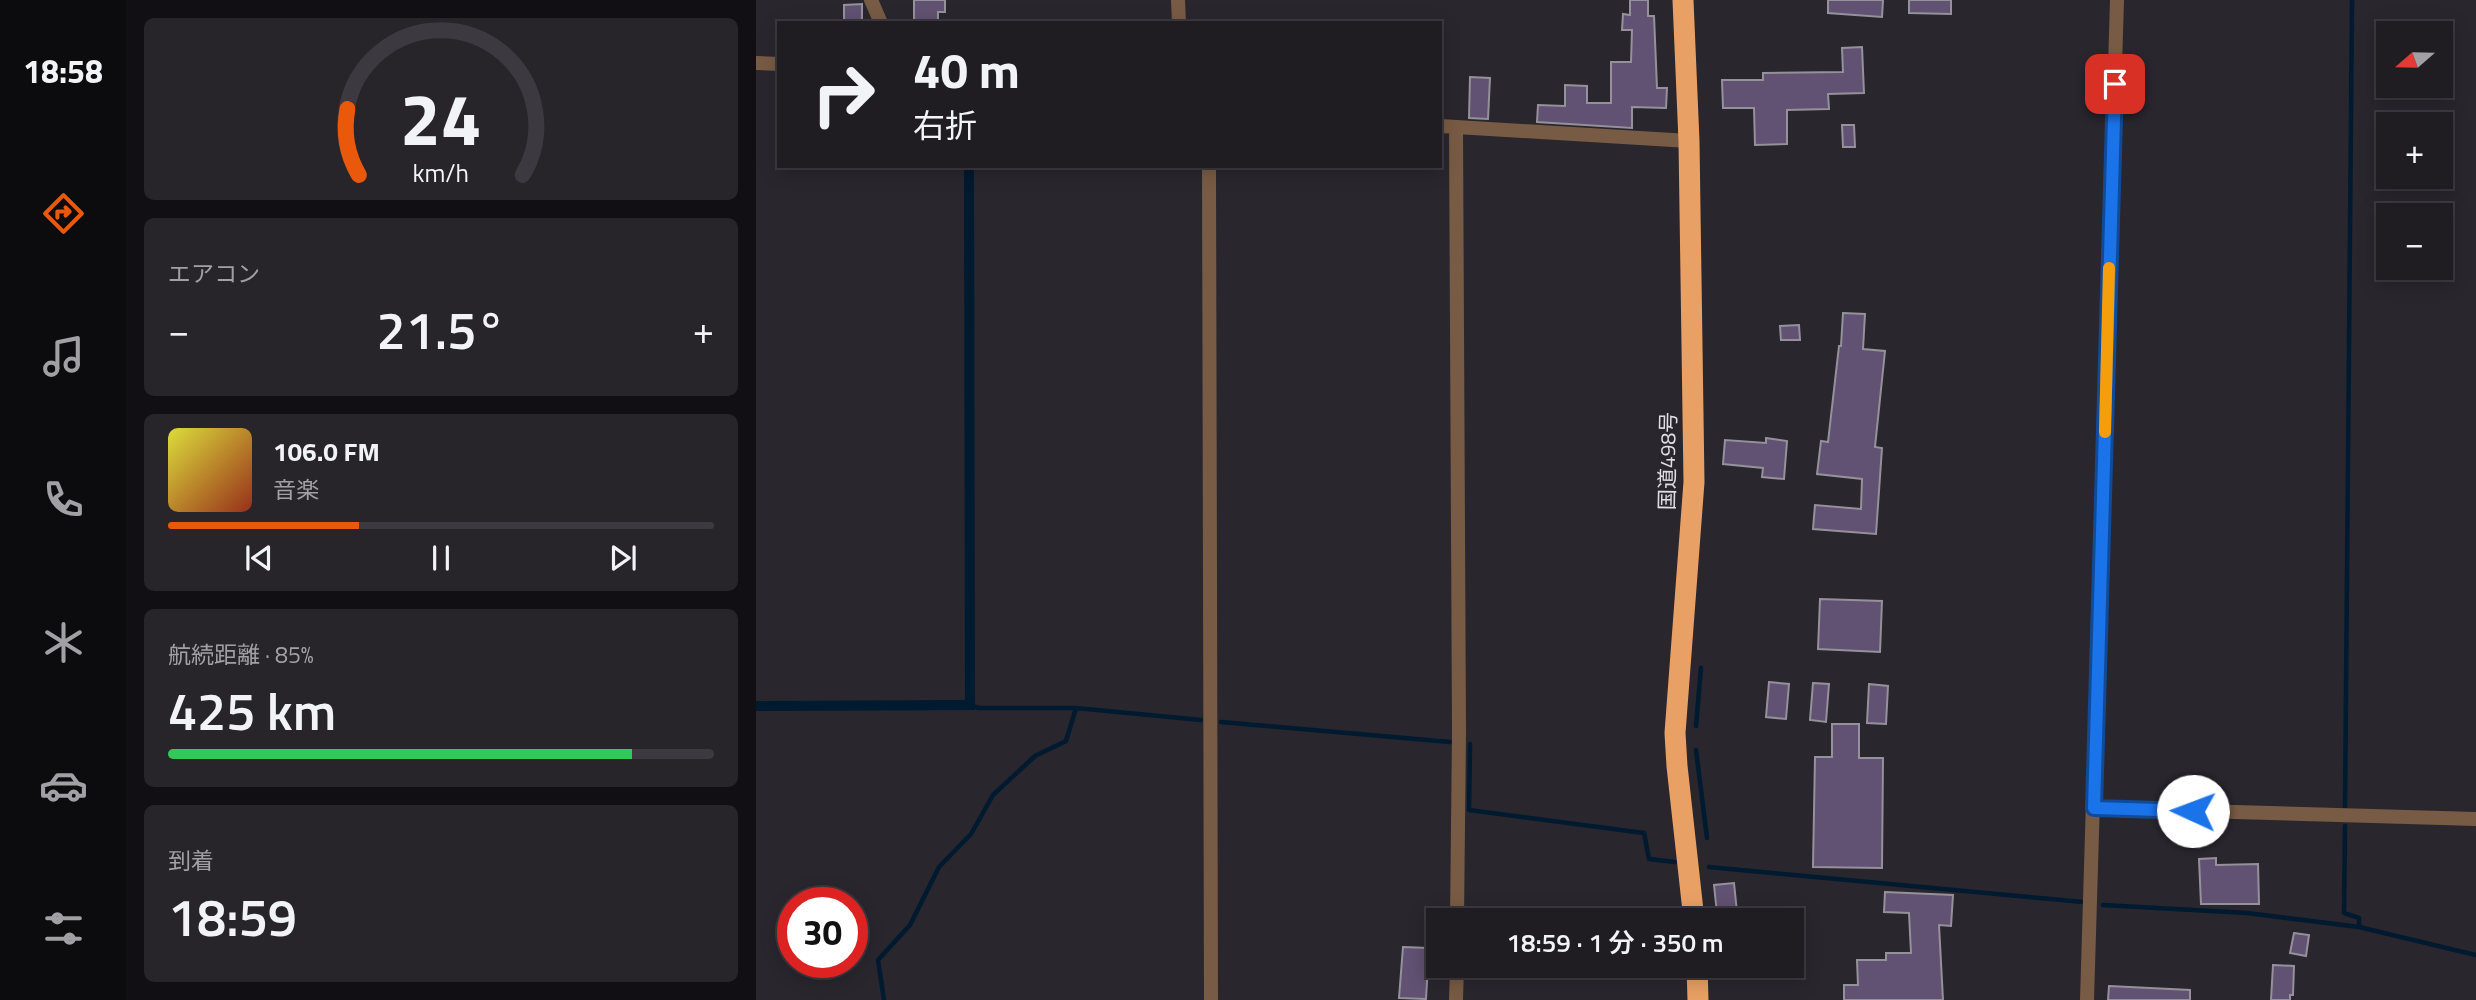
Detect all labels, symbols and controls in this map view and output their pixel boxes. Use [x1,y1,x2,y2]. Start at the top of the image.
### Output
north arrow [2376,21,2454,98]
map controls [2376,21,2453,280]
text: 40 m [913,32,1020,107]
text: 18:58 [23,47,103,95]
icon: right [798,49,889,140]
pin [2085,54,2145,114]
text: 24 [400,63,482,173]
icon: arrive [2096,65,2134,103]
text: 右折 [913,101,977,149]
button: + [2376,112,2453,189]
text: km/h [413,154,469,192]
icon: directions [39,189,88,238]
button: − [2376,203,2453,280]
text: エアコン [168,256,260,291]
text: 21.5° [377,290,505,369]
text: − [168,301,189,359]
text: + [693,301,714,359]
icon: music [39,332,88,381]
street label: 国道498号 [1650,412,1684,510]
text: 106.0 FM [273,432,380,471]
text: 音楽 [273,472,319,507]
icon: phone [39,475,88,524]
icon: previous [240,539,278,577]
icon: pause [422,539,460,577]
icon: next [604,539,642,577]
icon: climate [39,618,88,667]
text: 航続距離 · 85% [168,637,314,672]
text: 425 km [168,671,336,750]
icon: car [39,761,88,810]
position arrow [2156,774,2230,848]
text: 到着 [168,843,214,878]
text: 18:59 [168,877,297,956]
speed limit sign: 30 [777,887,868,978]
icon: filters [39,904,88,953]
text: 18:59 · 1 分 · 350 m [1506,923,1724,962]

